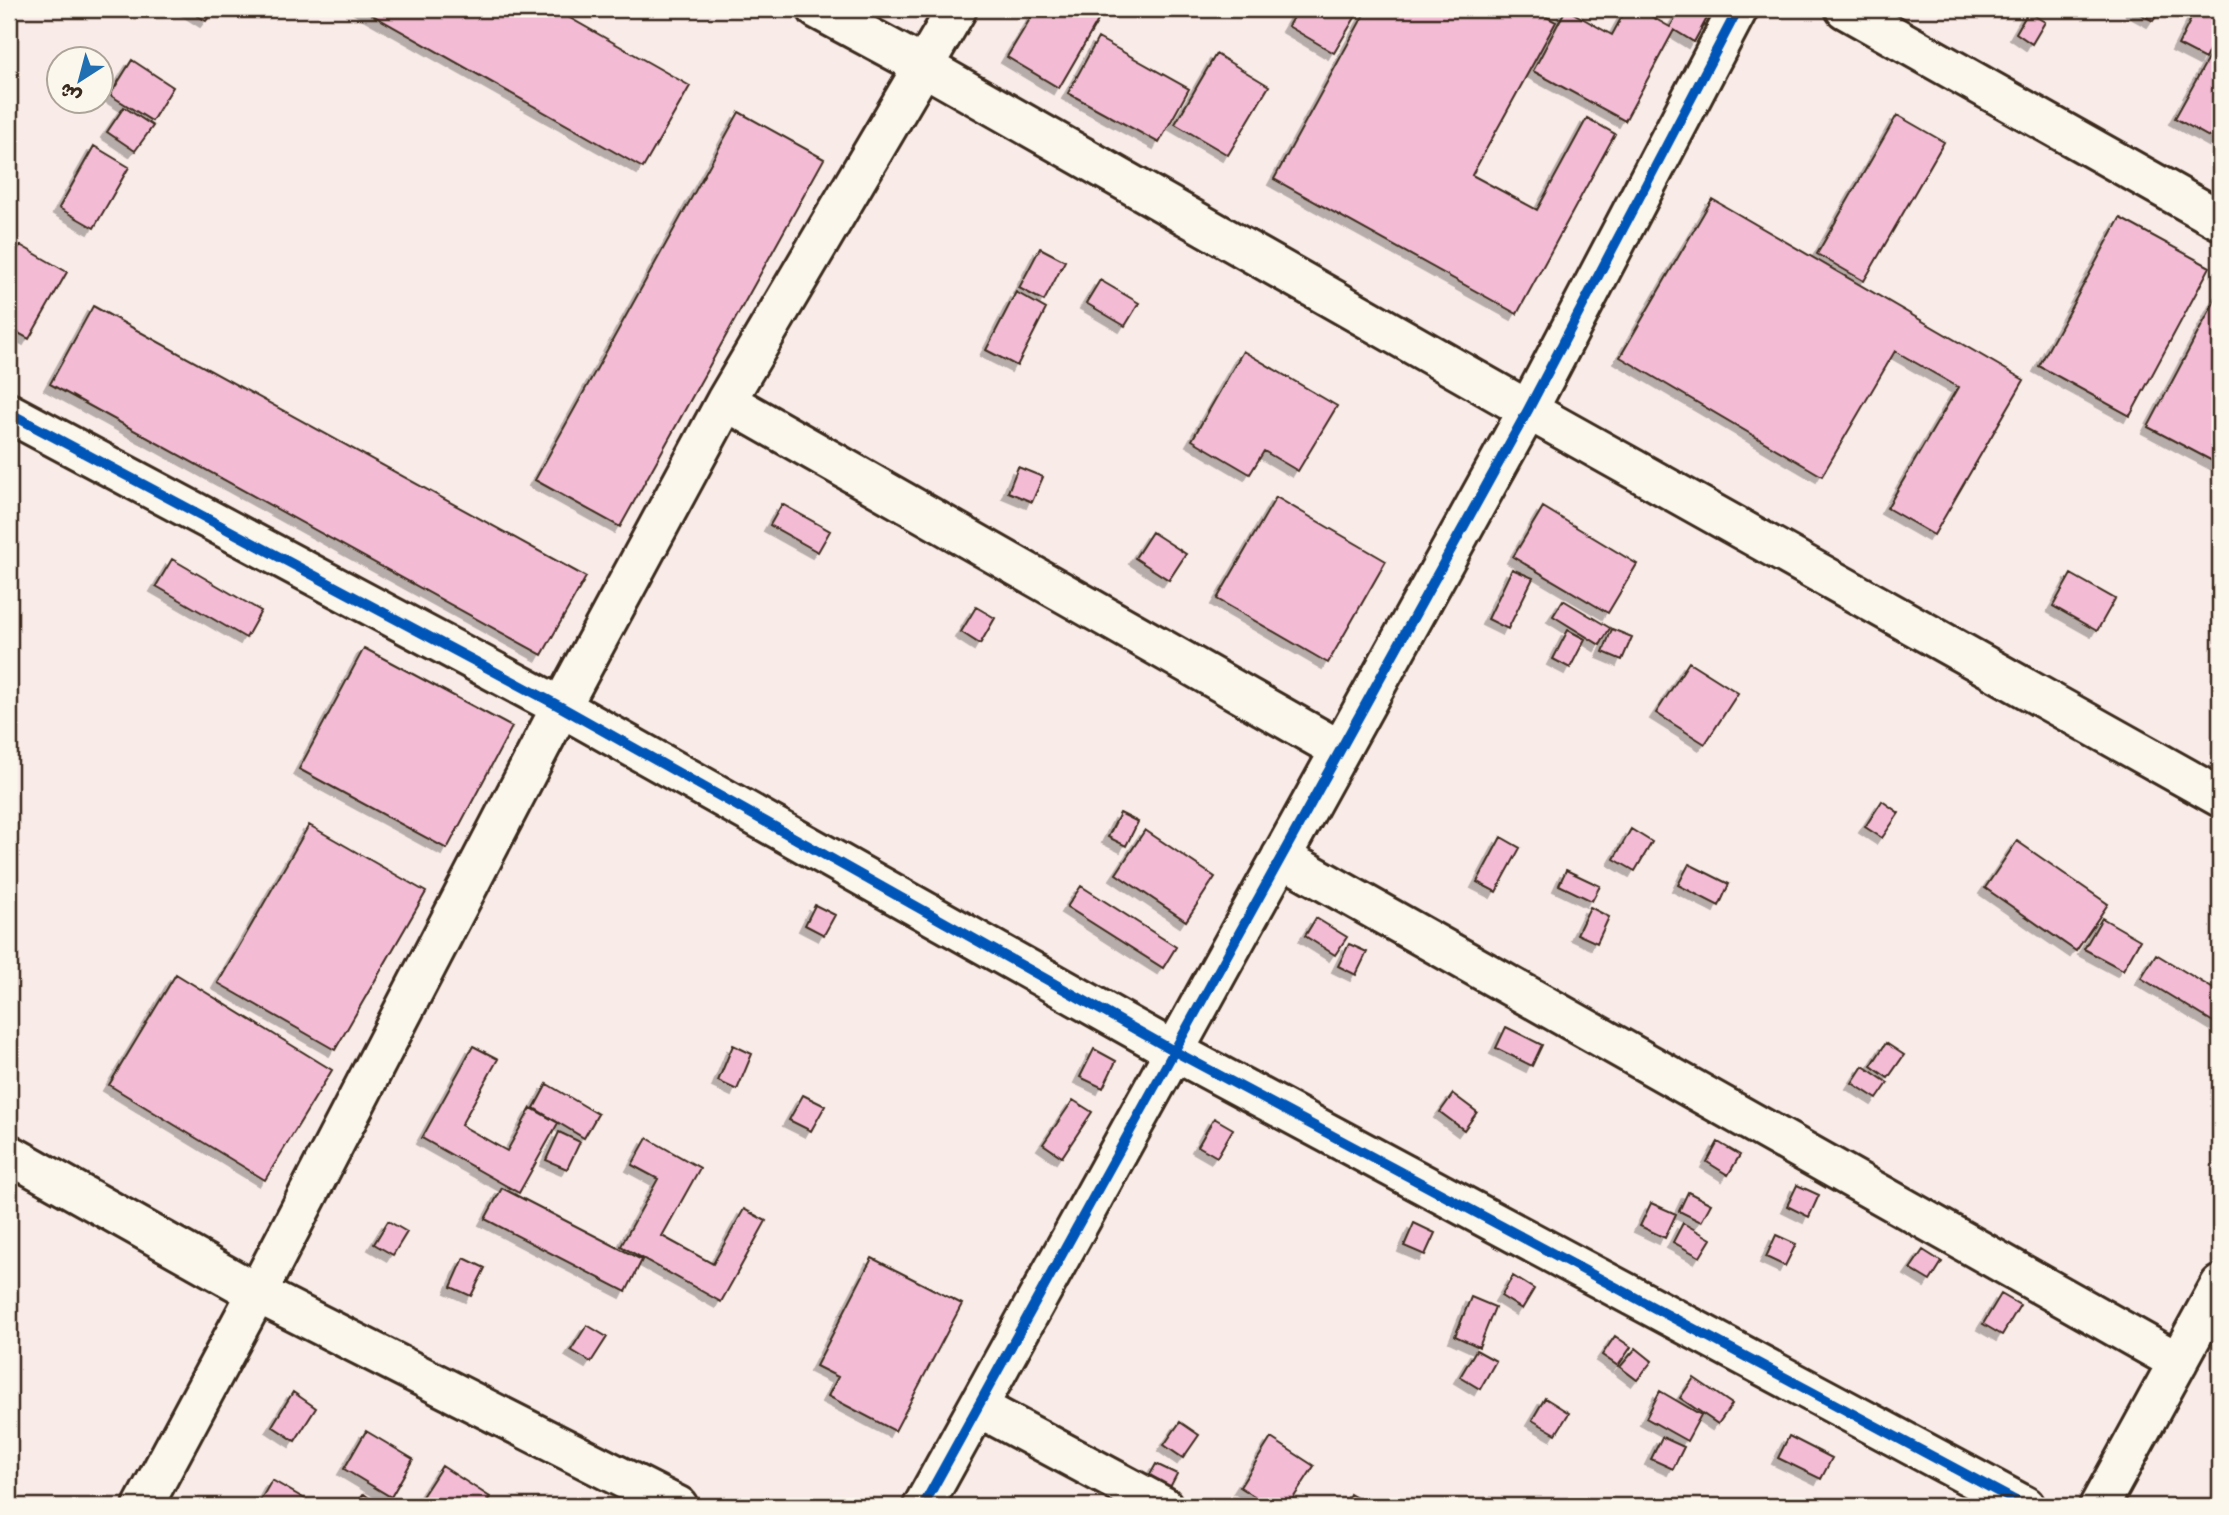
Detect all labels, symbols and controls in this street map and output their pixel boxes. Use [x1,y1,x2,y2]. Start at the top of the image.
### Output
north arrow [46,46,116,116]
text: ش [54,75,87,110]

